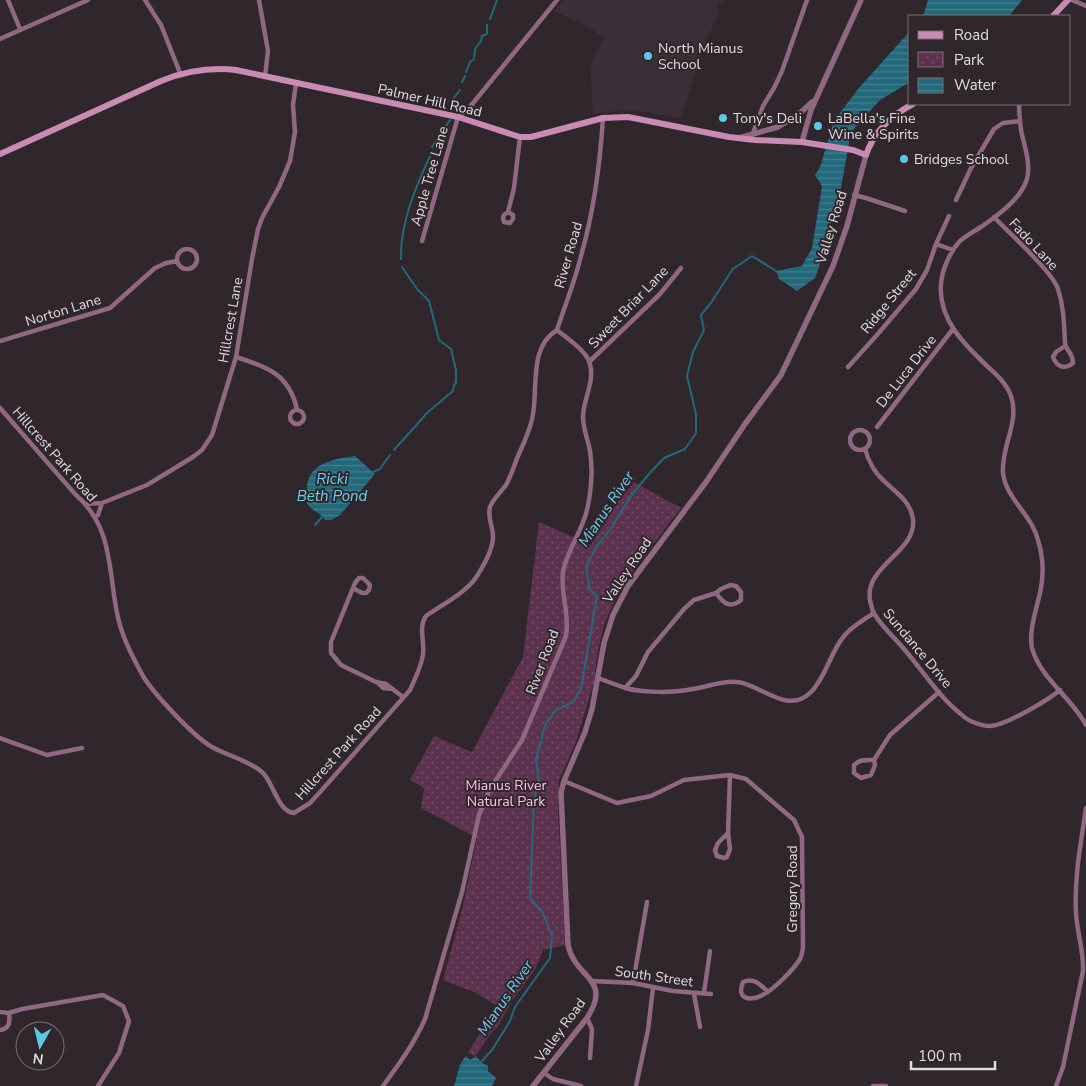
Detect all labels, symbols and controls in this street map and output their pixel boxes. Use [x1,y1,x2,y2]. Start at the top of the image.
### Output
legend [908,15,1071,105]
text: Road [954,25,989,45]
place label: North Mianus School [658,39,743,74]
marker: North Mianus School [642,50,654,62]
text: Park [954,50,984,70]
text: Water [954,75,997,95]
street label: Palmer Hill Road [376,79,484,122]
place label: Tony's Deli [733,109,802,128]
place label: LaBella's Fine Wine & Spirits [828,109,919,144]
marker: Tony's Deli [717,112,729,124]
marker: LaBella's Fine Wine & Spirits [812,120,824,132]
street label: Apple Tree Lane [406,124,453,228]
place label: Bridges School [914,150,1009,169]
marker: Bridges School [898,153,910,165]
street label: Valley Road [811,188,852,267]
street label: Fado Lane [1005,214,1063,275]
street label: River Road [550,220,587,291]
street label: Sweet Briar Lane [584,262,673,353]
street label: Ridge Street [856,265,920,338]
street label: Hillcrest Lane [214,276,247,364]
street label: Norton Lane [23,290,103,331]
street label: De Luca Drive [872,331,941,412]
street label: Hillcrest Park Road [8,403,101,506]
water label: Mianus River [573,467,639,551]
water label: Ricki Beth Pond [297,469,368,506]
street label: Valley Road [598,534,656,608]
street label: Sundance Drive [879,604,957,692]
street label: River Road [521,627,564,697]
street label: Hillcrest Park Road [291,702,386,804]
park label: Mianus River Natural Park [466,776,546,811]
street label: Gregory Road [783,845,802,933]
water label: Mianus River [472,956,538,1040]
street label: South Street [614,962,694,991]
street label: Valley Road [530,994,590,1067]
north arrow [15,1021,65,1071]
scale bar [911,1038,995,1070]
text: 100 m [918,1046,962,1066]
text: N [32,1048,45,1069]

